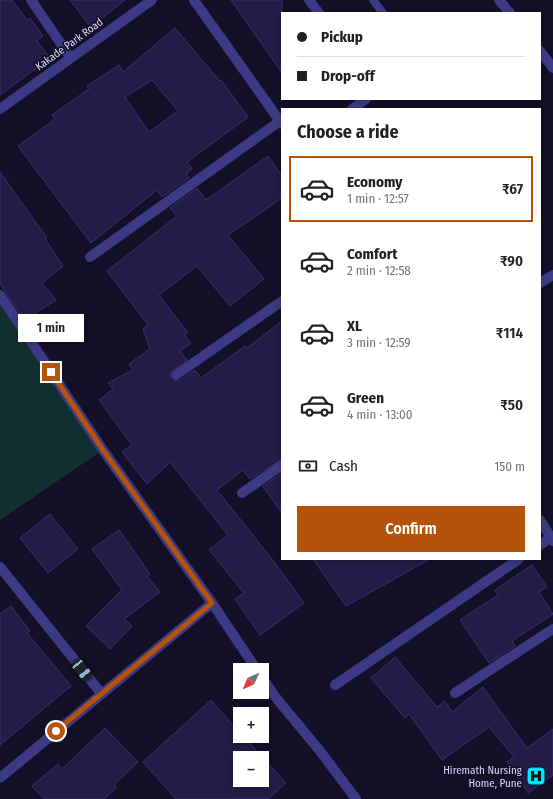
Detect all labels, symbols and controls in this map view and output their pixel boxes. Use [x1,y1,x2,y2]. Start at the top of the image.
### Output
street label: Kakade Park Road [33,16,106,73]
text: Pickup [321,28,363,46]
text: Drop-off [321,67,375,85]
text: Choose a ride [297,121,399,143]
icon: car [299,171,335,207]
text: Economy [347,173,402,191]
text: ₹67 [502,180,523,198]
text: 1 min · 12:57 [347,191,409,206]
icon: car [299,243,335,279]
text: Comfort [347,245,398,263]
text: ₹90 [500,252,523,270]
text: 2 min · 12:58 [347,263,411,278]
callout: 1 min [18,314,84,342]
icon: car [299,315,335,351]
text: XL [347,317,362,335]
text: 1 min [37,320,65,335]
text: ₹114 [496,324,523,342]
text: 3 min · 12:59 [347,335,411,350]
route end [42,363,60,381]
icon: car [299,387,335,423]
text: Green [347,389,384,407]
text: ₹50 [500,396,523,414]
text: 4 min · 13:00 [347,407,413,422]
icon: cash [297,455,319,477]
text: Cash [329,457,358,475]
text: 150 m [494,459,525,474]
button: Confirm [297,506,525,552]
car [70,657,94,683]
north arrow [233,663,269,699]
map controls [233,663,269,787]
button: + [233,707,269,743]
route start [47,722,65,740]
button: − [233,751,269,787]
place label: Hiremath Nursing Home, Pune [443,764,523,790]
hospital icon: Hiremath Nursing Home, Pune [525,765,547,787]

